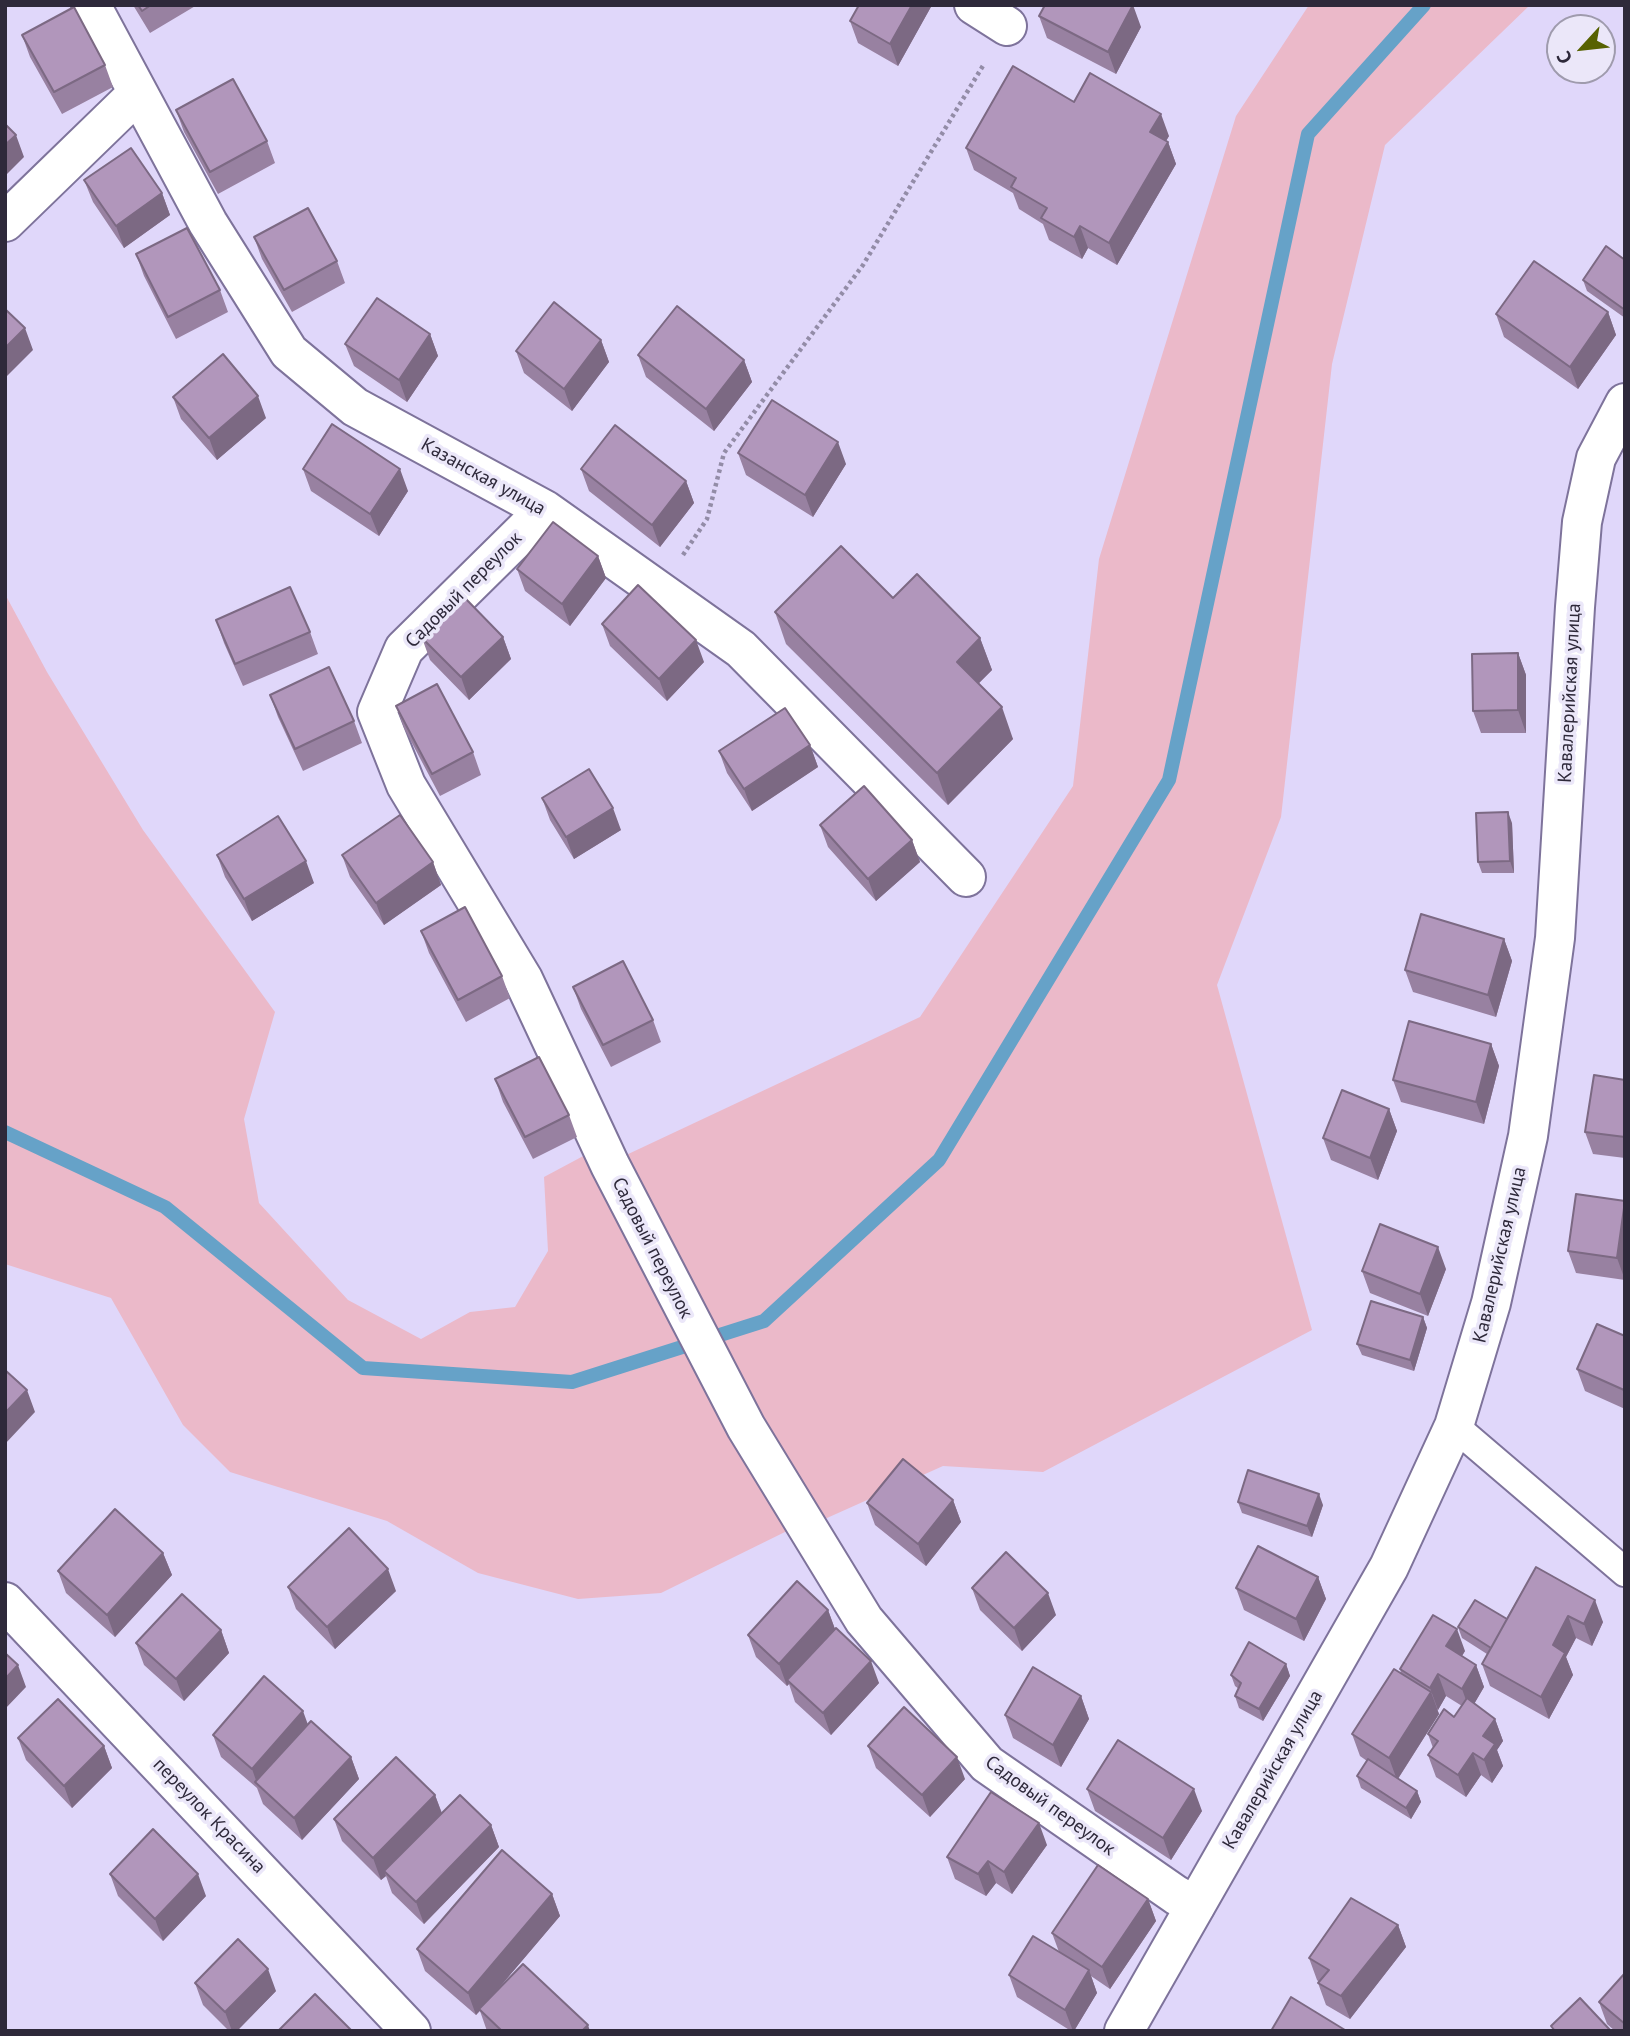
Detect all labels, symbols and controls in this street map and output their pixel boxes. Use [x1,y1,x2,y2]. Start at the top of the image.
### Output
north arrow [1546,14,1616,84]
text: С [1551,47,1577,68]
street label: Казанская улица [417,433,549,521]
street label: Садовый переулок [401,527,527,653]
street label: Кавалерийская улица [1554,603,1586,783]
street label: Кавалерийская улица [1469,1165,1531,1345]
street label: Садовый переулок [607,1174,697,1322]
street label: Кавалерийская улица [1218,1686,1328,1854]
street label: Садовый переулок [981,1751,1119,1861]
street label: переулок Красина [148,1753,270,1879]

